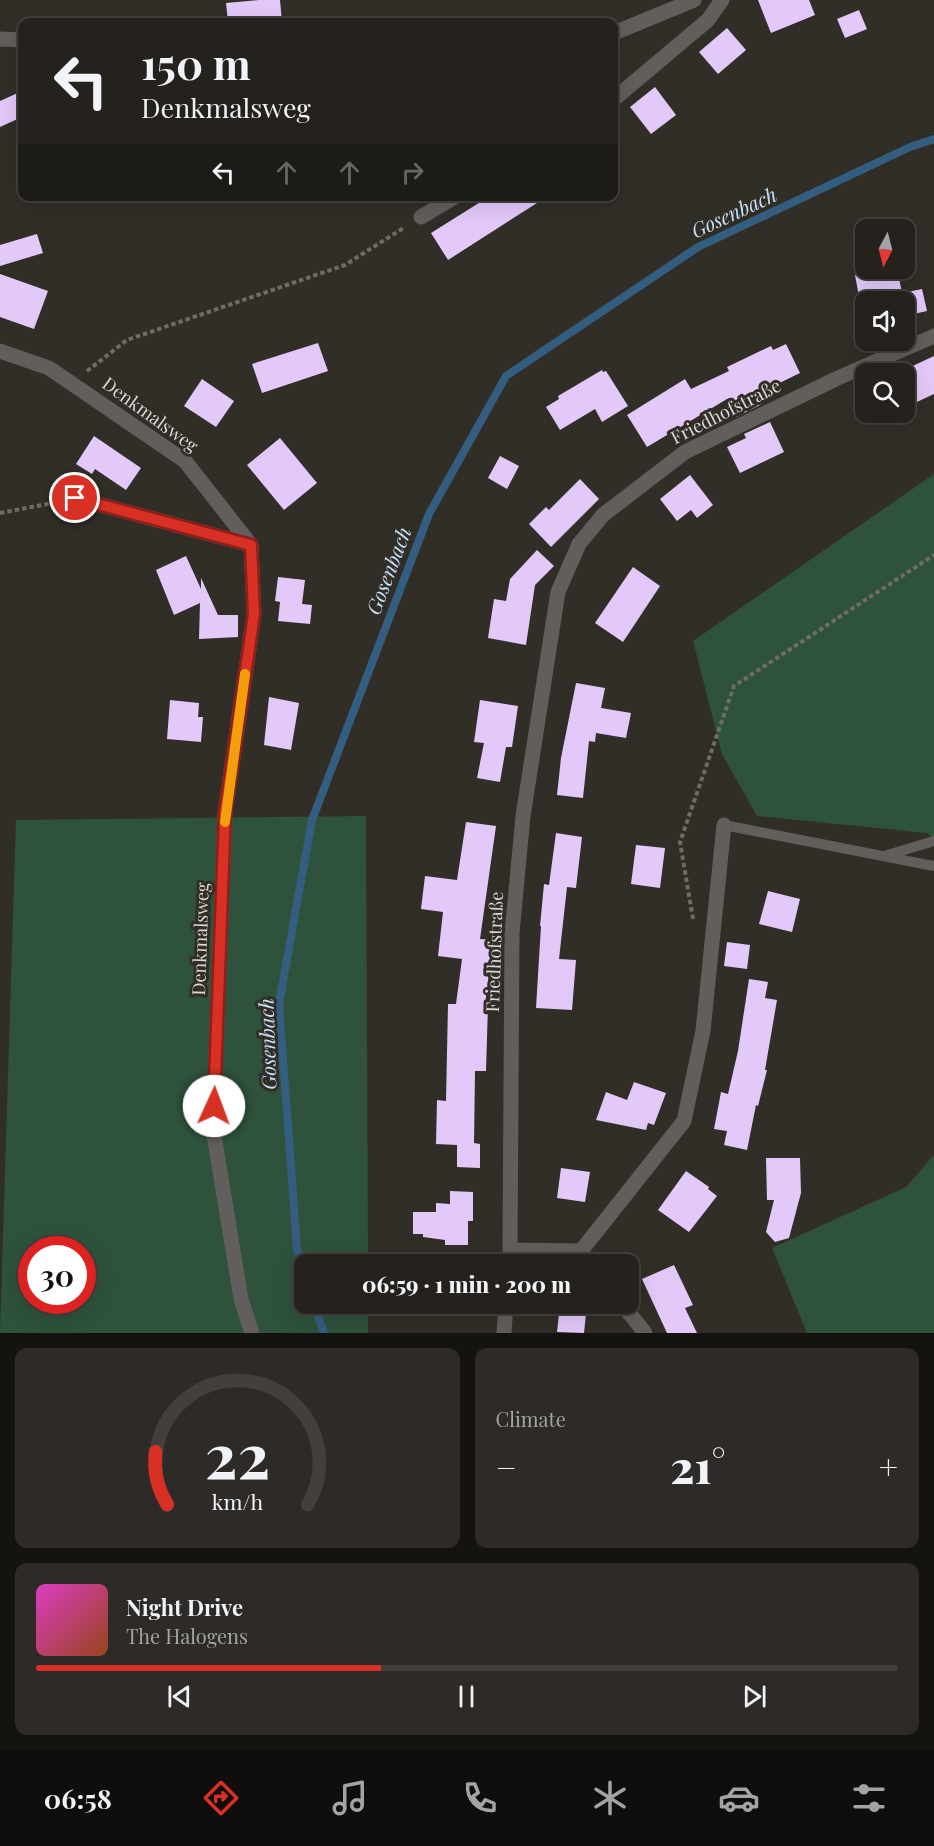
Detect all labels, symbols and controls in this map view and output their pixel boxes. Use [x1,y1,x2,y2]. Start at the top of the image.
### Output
text: 150 m [141,35,251,91]
icon: left [42,42,120,120]
text: Denkmalsweg [141,89,311,125]
icon: left [207,156,240,189]
icon: ahead [270,156,303,189]
icon: ahead [333,156,366,189]
icon: right [396,156,429,189]
water label: Gosenbach [686,180,781,243]
north arrow [855,219,915,279]
map controls [855,219,915,423]
button: sound [855,291,915,351]
button: search [855,363,915,423]
street label: Denkmalsweg [98,371,204,457]
street label: Friedhofstraße [666,373,785,449]
pin [49,472,100,523]
icon: arrive [58,481,91,514]
water label: Gosenbach [359,523,417,618]
street label: Denkmalsweg [186,881,214,996]
street label: Friedhofstraße [480,891,508,1013]
water label: Gosenbach [251,998,282,1090]
position arrow [182,1074,246,1138]
speed limit sign: 30 [18,1236,96,1314]
text: 06:59 · 1 min · 200 m [362,1269,571,1299]
text: Climate [496,1405,566,1432]
text: 22 [205,1411,270,1495]
text: 21° [670,1435,725,1495]
text: − [496,1444,517,1488]
text: + [879,1444,898,1488]
text: km/h [212,1487,263,1515]
text: Night Drive [126,1592,243,1622]
text: The Halogens [126,1622,248,1649]
icon: previous [163,1680,196,1713]
icon: pause [450,1680,483,1713]
icon: next [738,1680,771,1713]
icon: directions [200,1777,242,1819]
icon: music [329,1777,371,1819]
icon: phone [459,1777,501,1819]
icon: climate [589,1777,631,1819]
icon: car [718,1777,760,1819]
icon: filters [848,1777,890,1819]
text: 06:58 [44,1780,112,1816]

